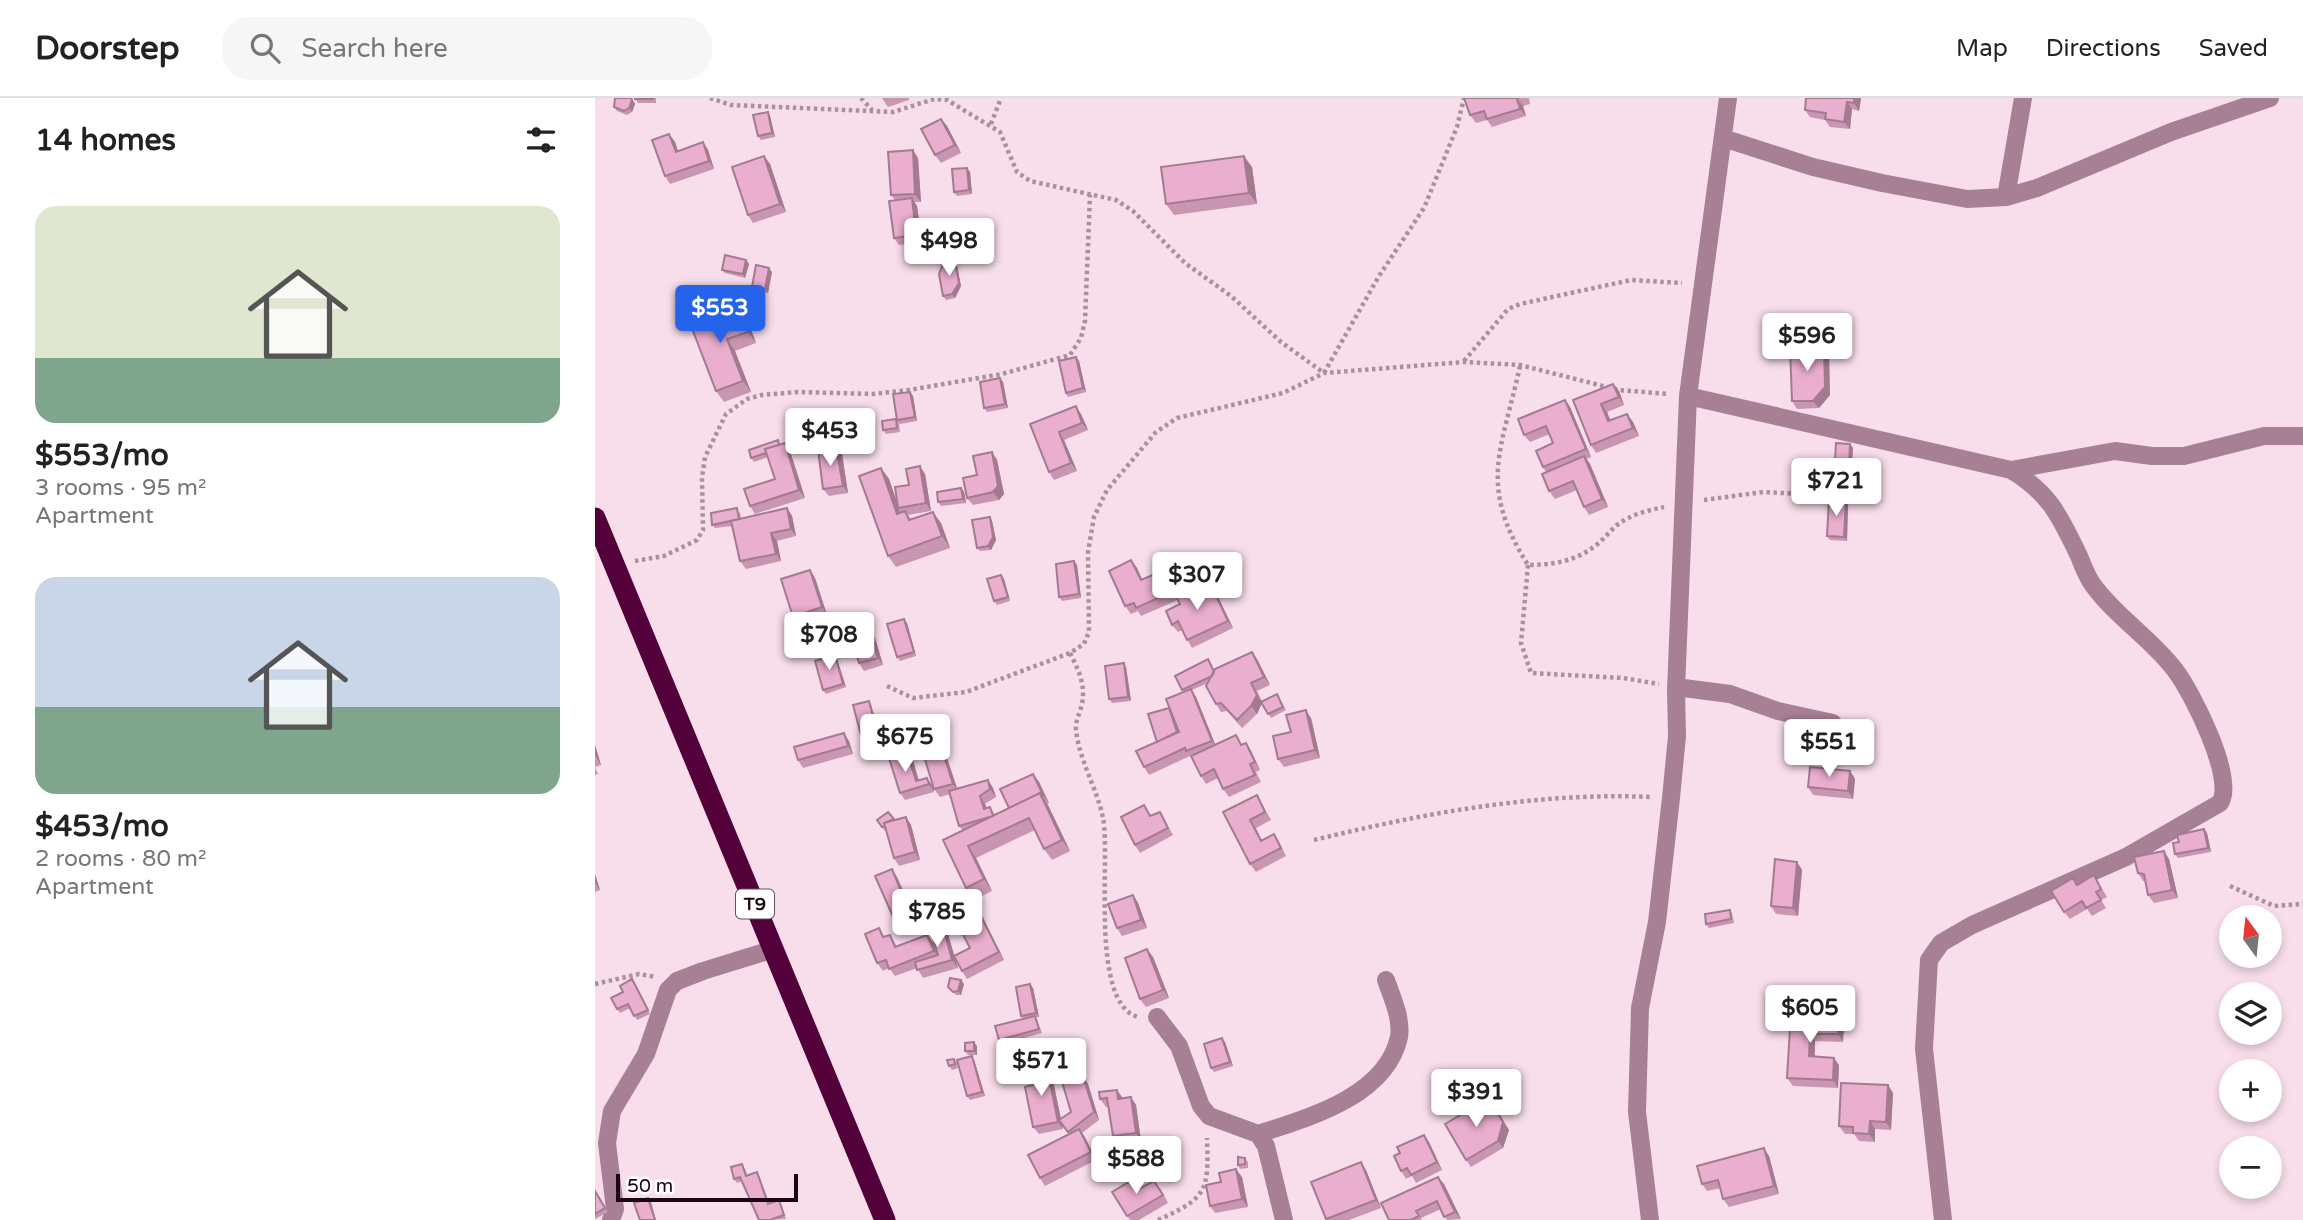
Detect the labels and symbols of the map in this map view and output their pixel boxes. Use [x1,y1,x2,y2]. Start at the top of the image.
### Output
pin: $498 [908,218,990,278]
pin: $553 [679,286,761,345]
pin: $596 [1766,314,1848,373]
pin: $453 [789,408,871,468]
pin: $721 [1795,458,1877,518]
pin: $307 [1156,552,1238,612]
pin: $708 [788,612,870,672]
pin: $675 [864,714,946,774]
pin: $551 [1788,720,1870,779]
road number: T9 [736,890,774,918]
pin: $785 [896,890,978,949]
north arrow [2219,905,2282,968]
pin: $605 [1769,986,1851,1045]
pin: $571 [1000,1038,1082,1098]
pin: $391 [1435,1070,1517,1129]
pin: $588 [1095,1136,1177,1196]
scale bar [616,1171,798,1203]

